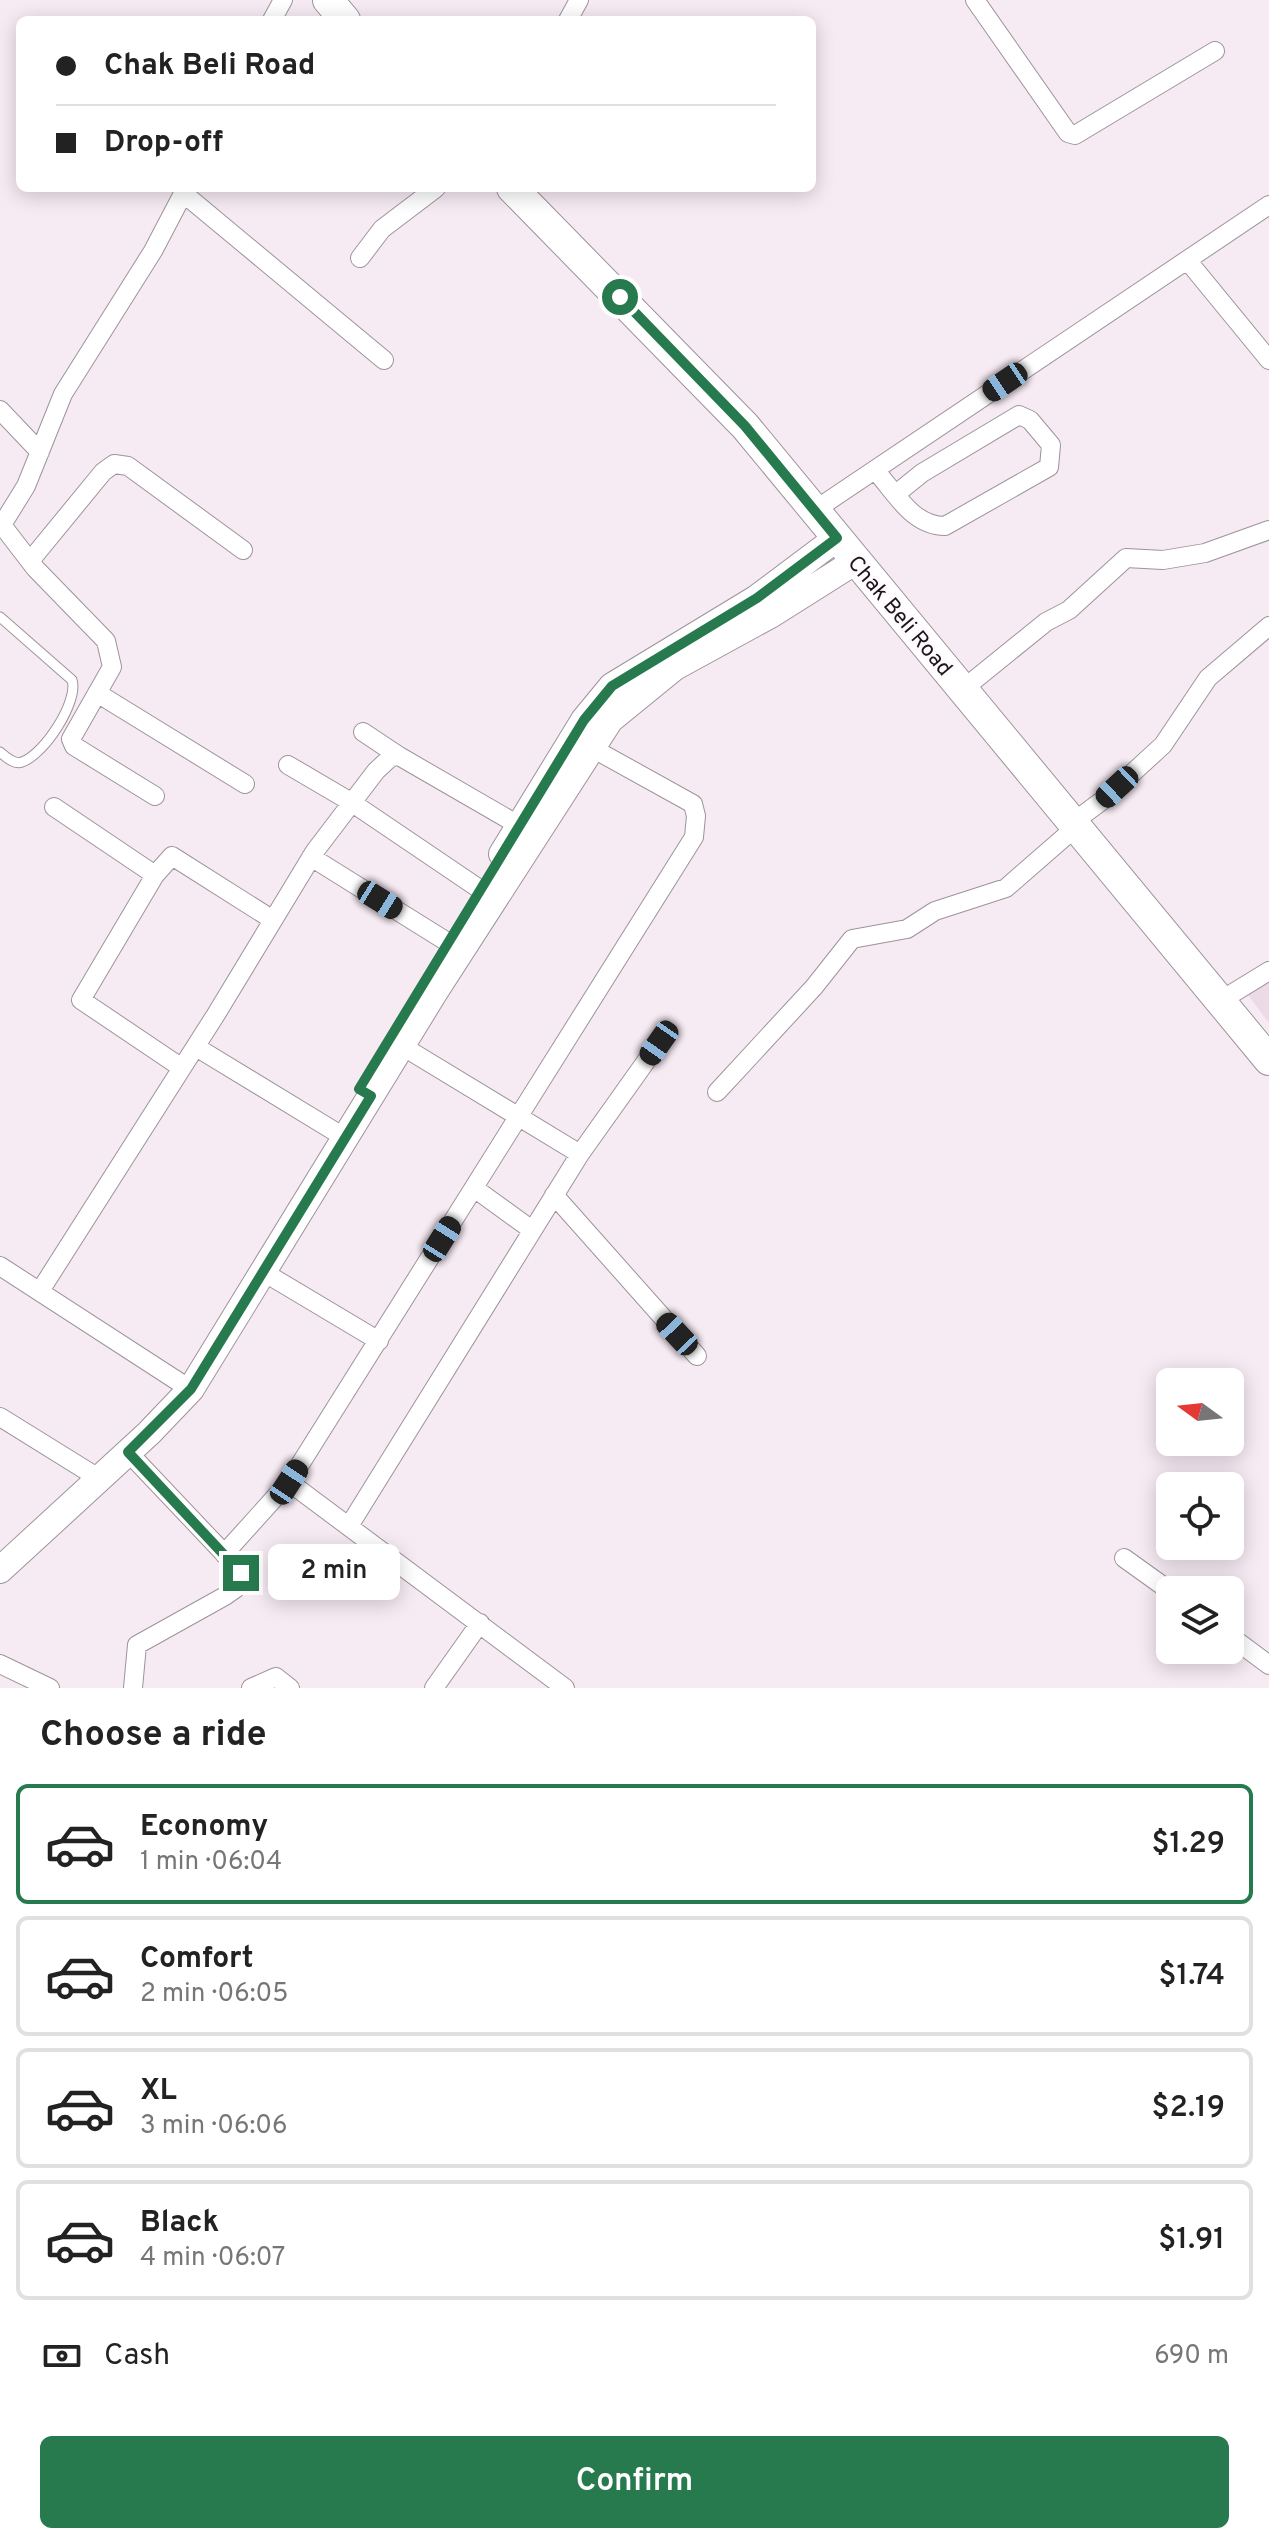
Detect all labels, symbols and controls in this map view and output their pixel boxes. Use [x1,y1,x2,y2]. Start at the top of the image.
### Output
text: Chak Beli Road [104,48,315,85]
text: Drop-off [104,125,223,162]
route start [602,279,638,315]
car [978,359,1032,405]
street label: Chak Beli Road [841,551,957,682]
car [1091,762,1143,812]
car [353,877,407,923]
car [635,1016,683,1070]
car [419,1212,465,1266]
car [652,1308,702,1360]
north arrow [1156,1368,1244,1456]
map controls [1156,1368,1244,1664]
car [266,1455,312,1509]
button: locate [1156,1472,1244,1560]
callout: 2 min [269,1545,401,1601]
route end [223,1555,259,1591]
text: 2 min [300,1555,368,1588]
button: layers [1156,1576,1244,1664]
text: Choose a ride [40,1713,266,1759]
icon: car [44,1808,116,1880]
text: Economy [140,1809,268,1846]
text: $1.29 [1152,1826,1225,1863]
text: 1 min · 06:04 [140,1846,282,1879]
icon: car [44,1940,116,2012]
text: Comfort [140,1941,253,1978]
text: $1.74 [1158,1958,1225,1995]
text: 2 min · 06:05 [140,1978,288,2011]
icon: car [44,2072,116,2144]
text: XL [140,2073,177,2110]
text: $2.19 [1152,2090,1225,2127]
text: 3 min · 06:06 [140,2110,288,2143]
icon: car [44,2204,116,2276]
text: Black [140,2205,219,2242]
text: $1.91 [1158,2222,1225,2259]
text: 4 min · 06:07 [140,2242,285,2275]
icon: cash [40,2334,84,2378]
text: Cash [104,2338,170,2375]
text: 690 m [1154,2340,1229,2373]
button: Confirm [40,2436,1229,2528]

